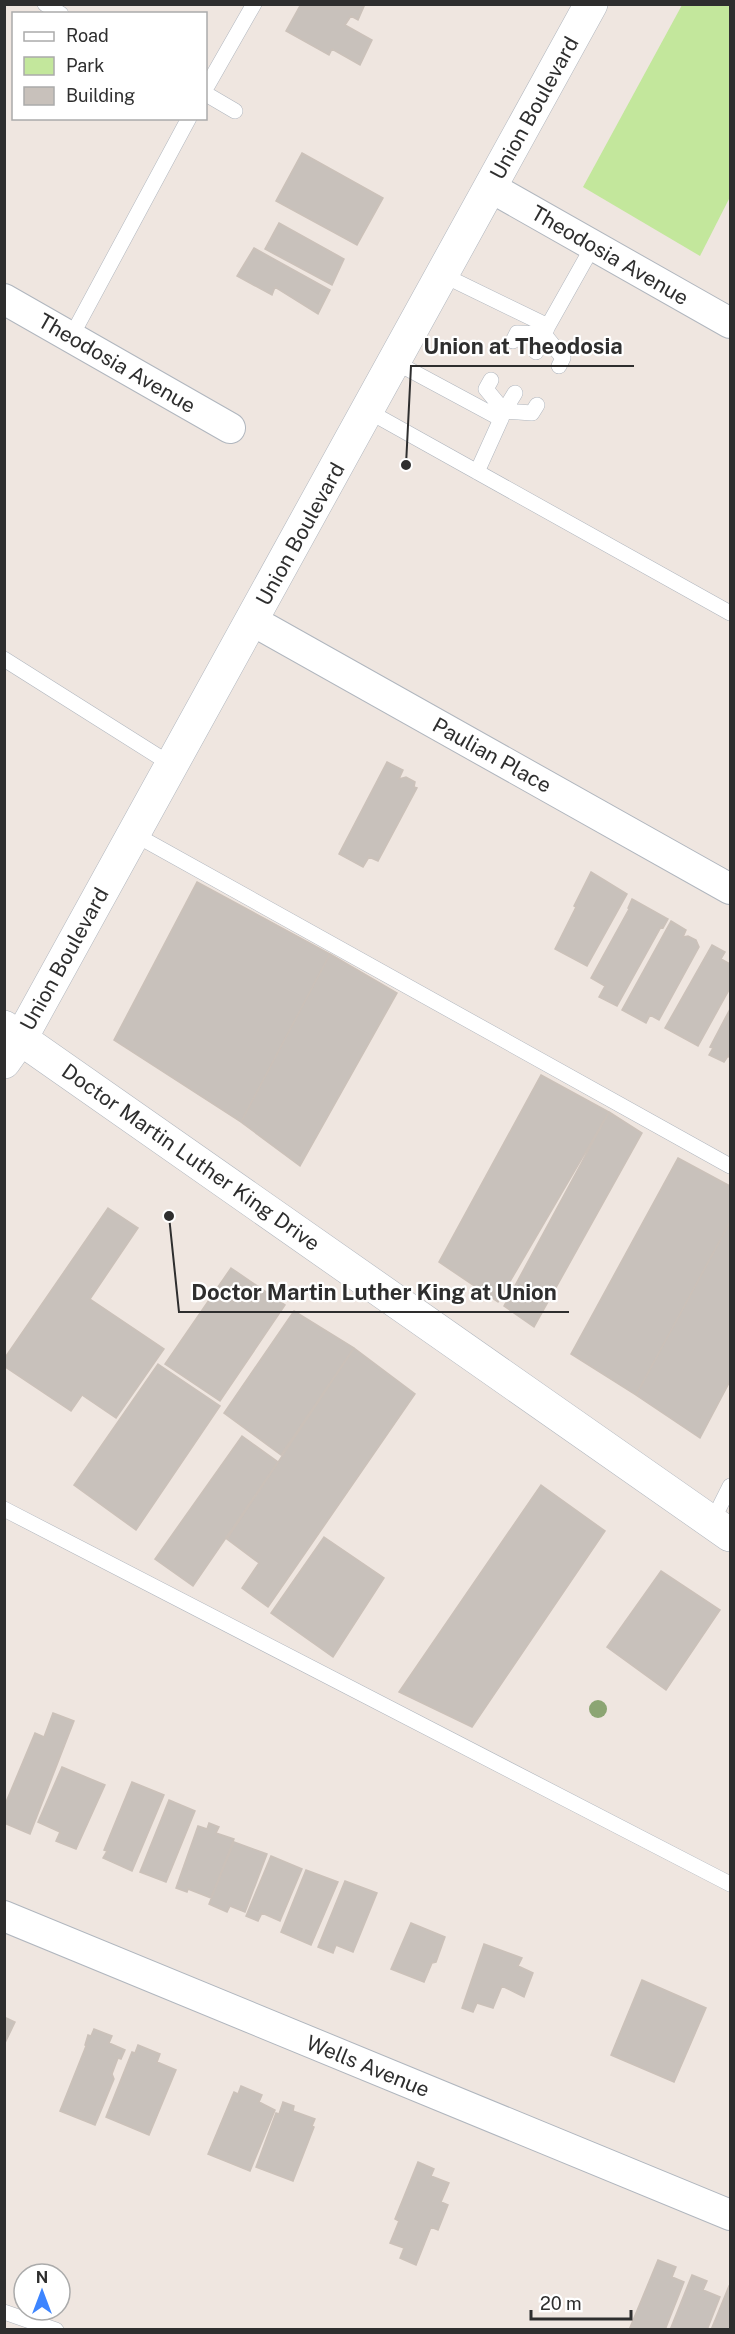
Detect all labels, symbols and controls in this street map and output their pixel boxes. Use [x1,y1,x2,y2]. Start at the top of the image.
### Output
legend [12,12,207,120]
text: Road [66,25,109,46]
street label: Union Boulevard [484,32,584,184]
text: Park [66,55,104,76]
text: Building [66,85,135,106]
street label: Theodosia Avenue [527,200,693,310]
street label: Theodosia Avenue [34,308,200,418]
callout: Union at Theodosia [411,326,634,366]
text: Union at Theodosia [423,333,623,359]
street label: Union Boulevard [250,458,350,610]
street label: Paulian Place [428,712,556,798]
street label: Union Boulevard [14,883,114,1035]
street label: Doctor Martin Luther King Drive [57,1058,325,1256]
callout: Doctor Martin Luther King at Union [179,1272,569,1312]
text: Doctor Martin Luther King at Union [191,1279,557,1305]
street label: Wells Avenue [303,2030,433,2102]
north arrow [12,2262,72,2322]
text: N [36,2268,48,2287]
scale bar [531,2283,632,2321]
text: 20 m [540,2293,582,2314]

